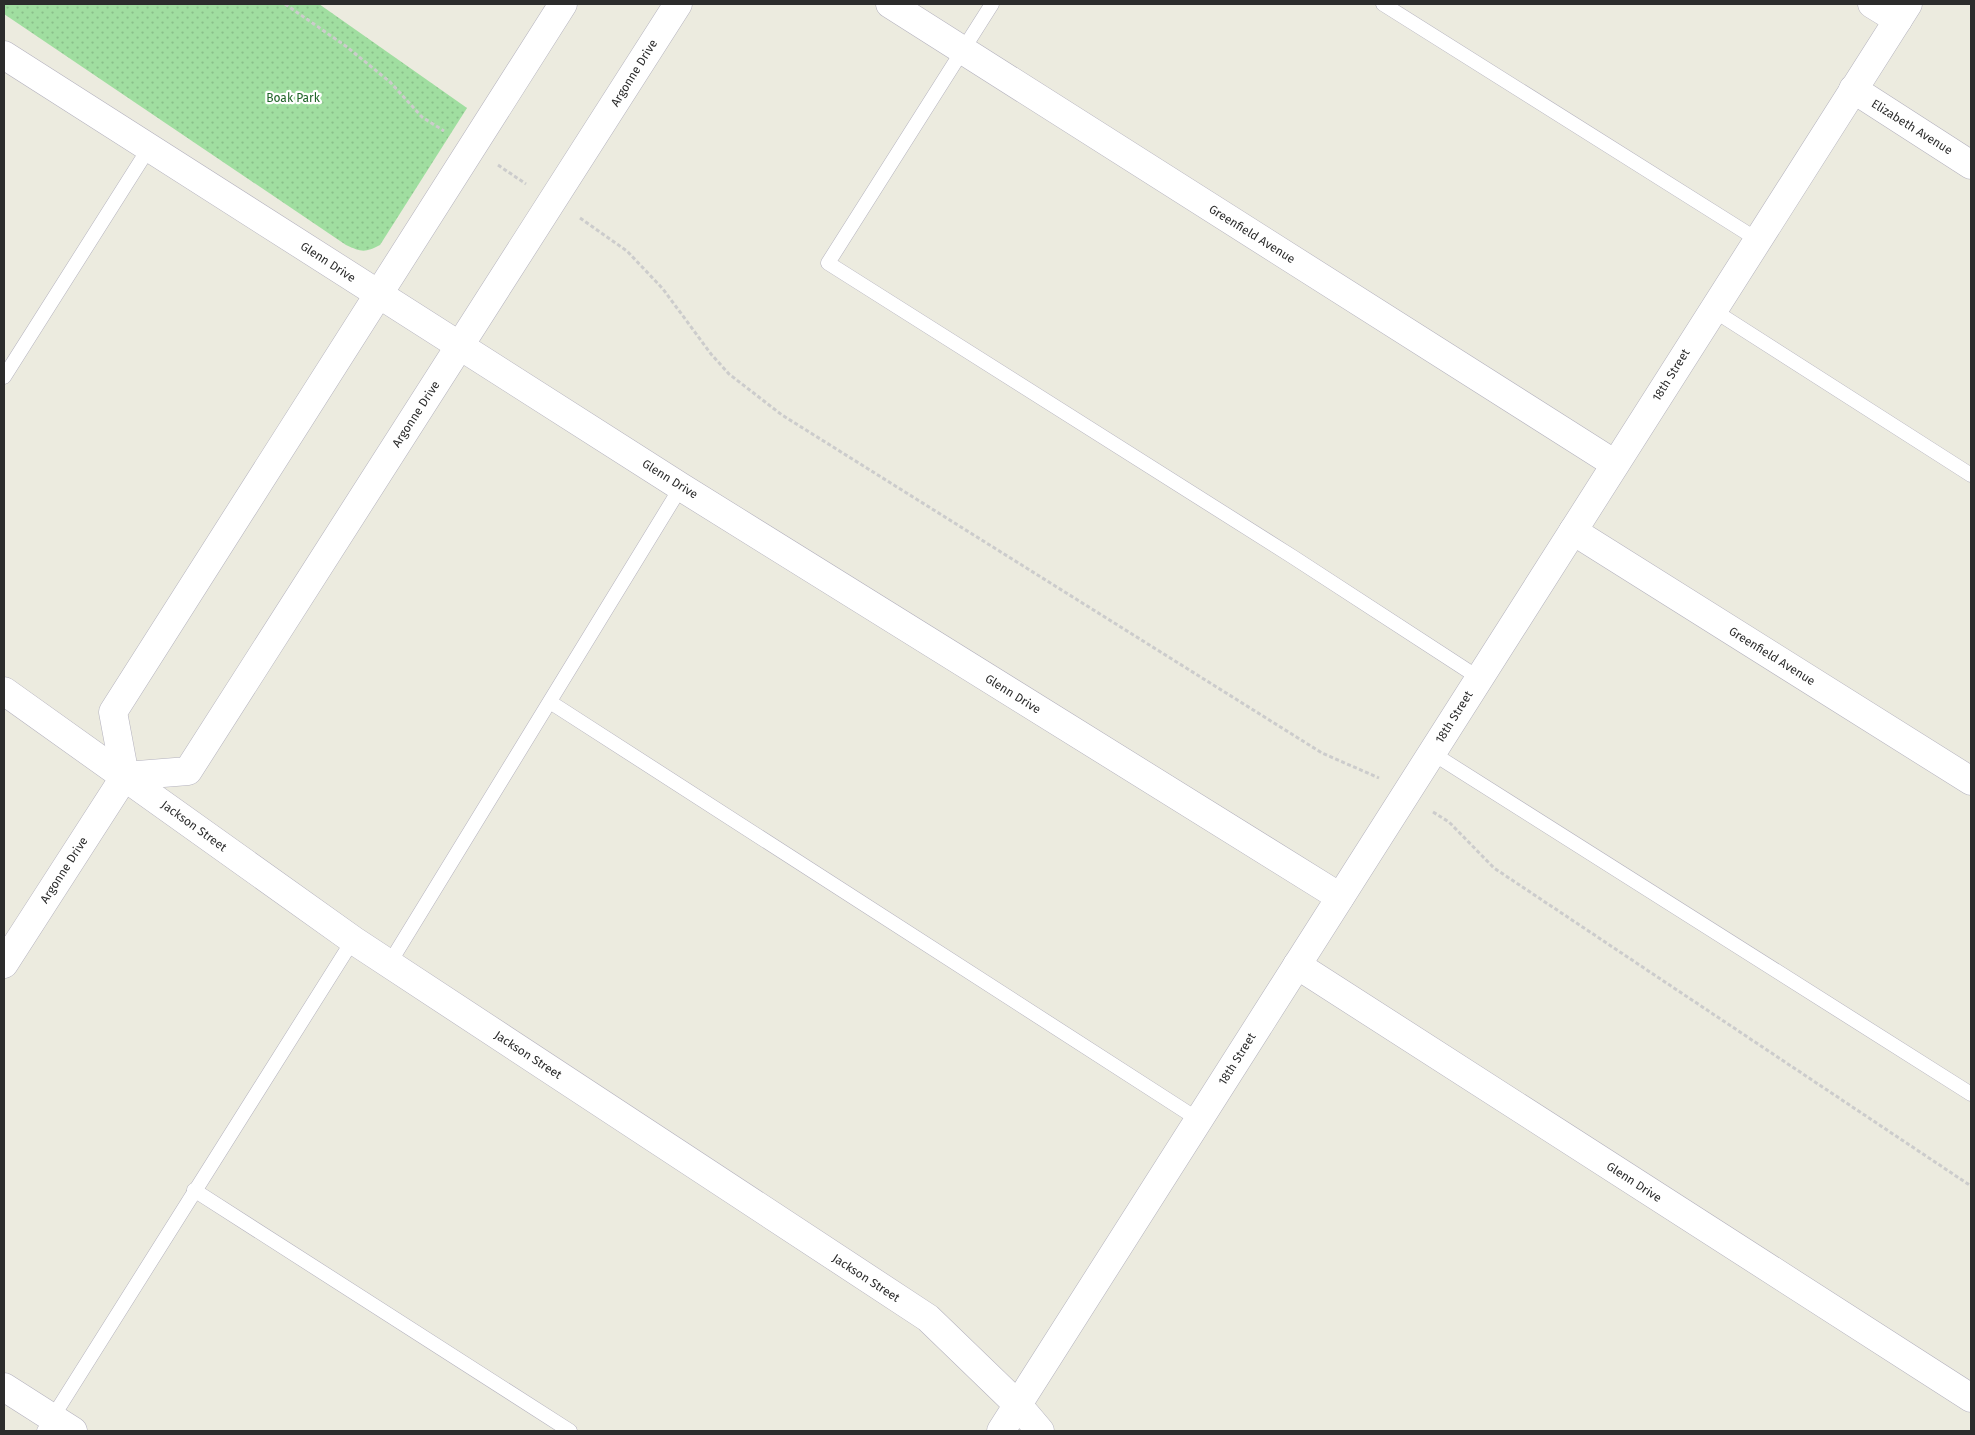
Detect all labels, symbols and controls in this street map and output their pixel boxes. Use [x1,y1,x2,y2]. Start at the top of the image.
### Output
street label: Argonne Drive [608,37,660,109]
park label: Boak Park [266,91,321,105]
street label: Elizabeth Avenue [1869,96,1955,158]
street label: Greenfield Avenue [1206,202,1298,266]
street label: Glenn Drive [298,239,358,285]
street label: 18th Street [1649,346,1693,404]
street label: Argonne Drive [389,378,443,450]
street label: Glenn Drive [640,456,700,502]
street label: Greenfield Avenue [1726,624,1818,688]
street label: Glenn Drive [983,671,1043,717]
street label: 18th Street [1432,688,1476,746]
street label: Jackson Street [159,798,230,855]
street label: Argonne Drive [37,834,91,906]
street label: Jackson Street [492,1028,565,1082]
street label: 18th Street [1215,1030,1259,1088]
street label: Glenn Drive [1604,1159,1664,1205]
street label: Jackson Street [830,1251,903,1305]

